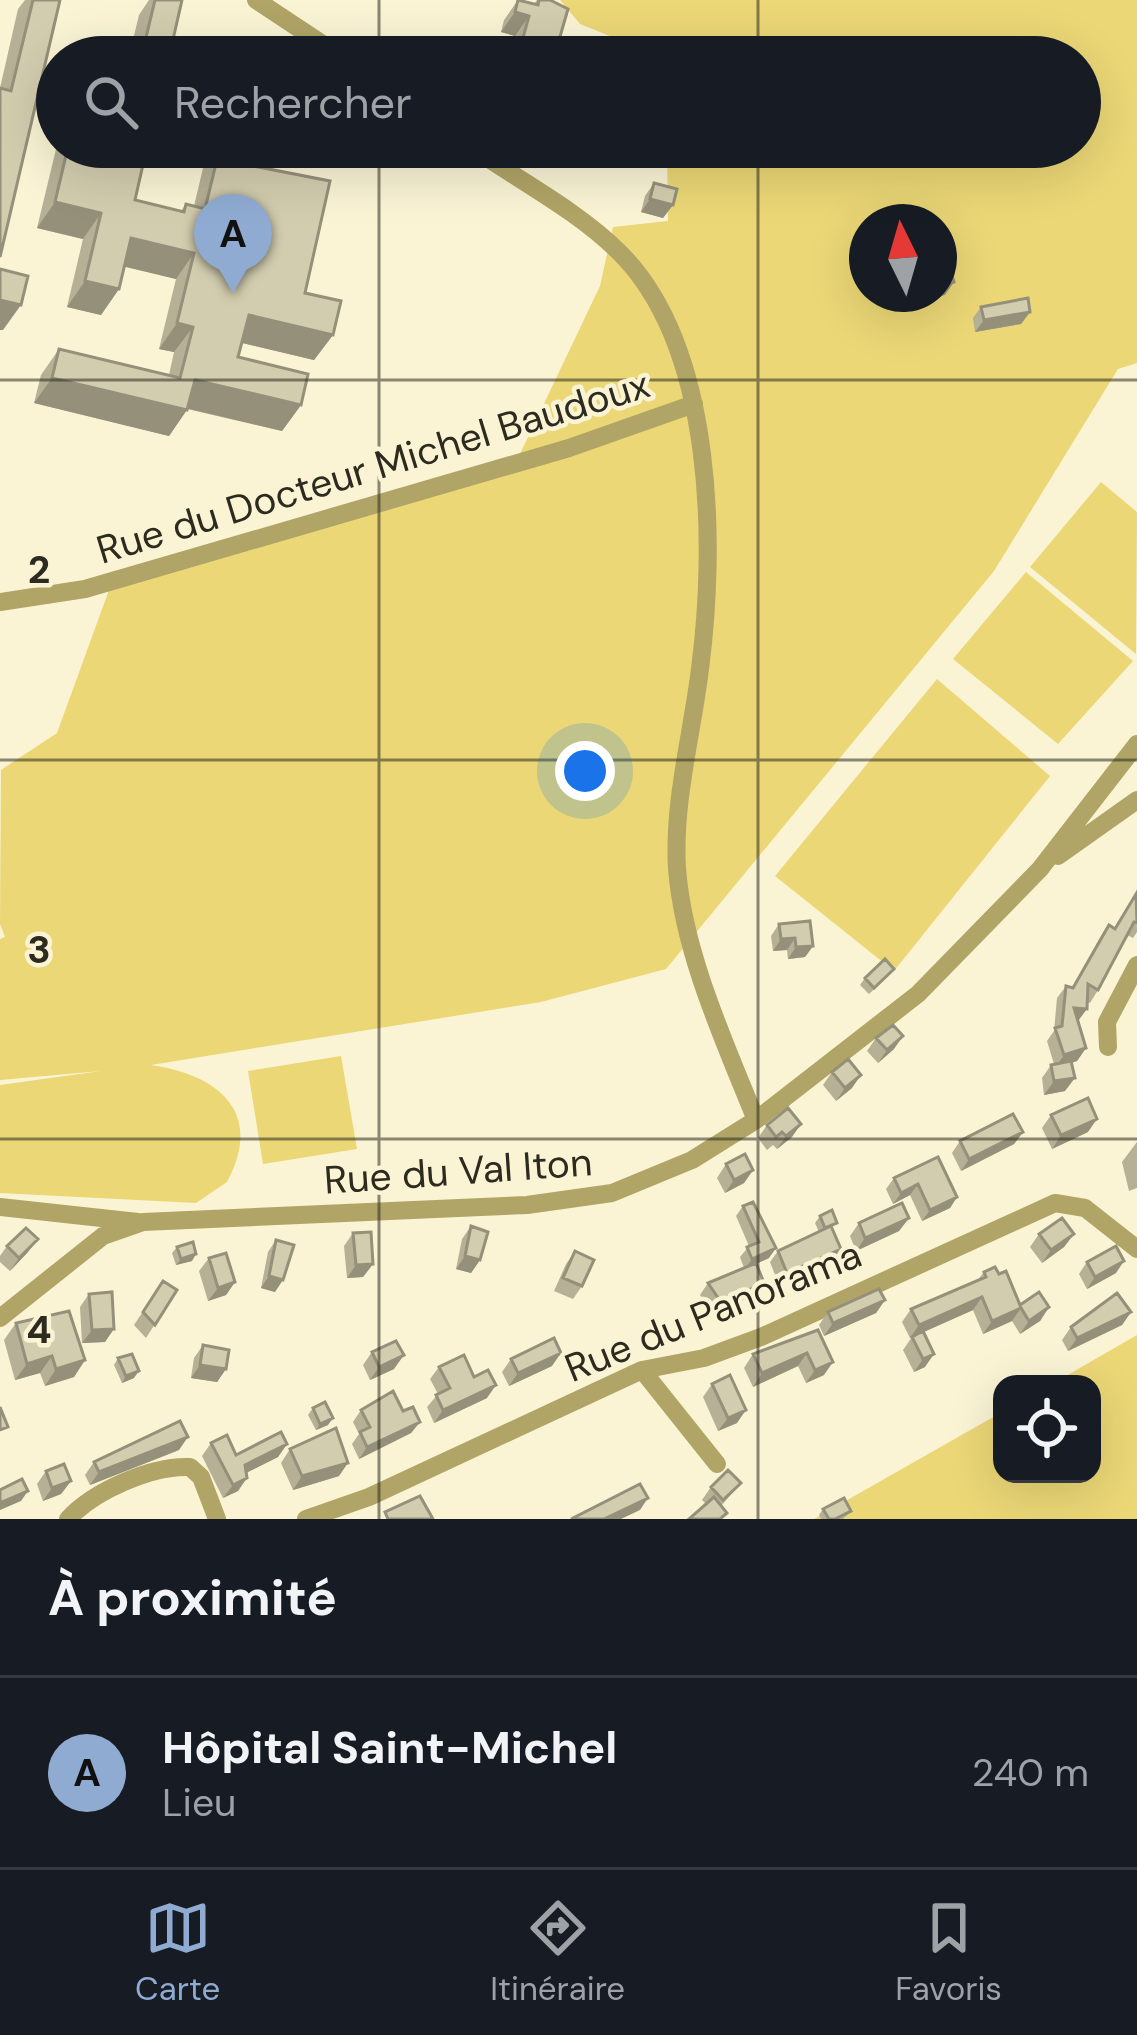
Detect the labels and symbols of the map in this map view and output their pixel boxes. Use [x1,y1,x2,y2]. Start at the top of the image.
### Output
pin: A [194,194,272,293]
north arrow [849,204,957,312]
street label: Rue du Docteur Michel Baudoux [90,358,656,576]
text: 2 [28,544,50,595]
your location [555,741,615,801]
text: 3 [27,924,51,975]
street label: Rue du Val Iton [322,1136,594,1206]
street label: Rue du Panorama [557,1228,869,1394]
text: 4 [26,1304,52,1355]

